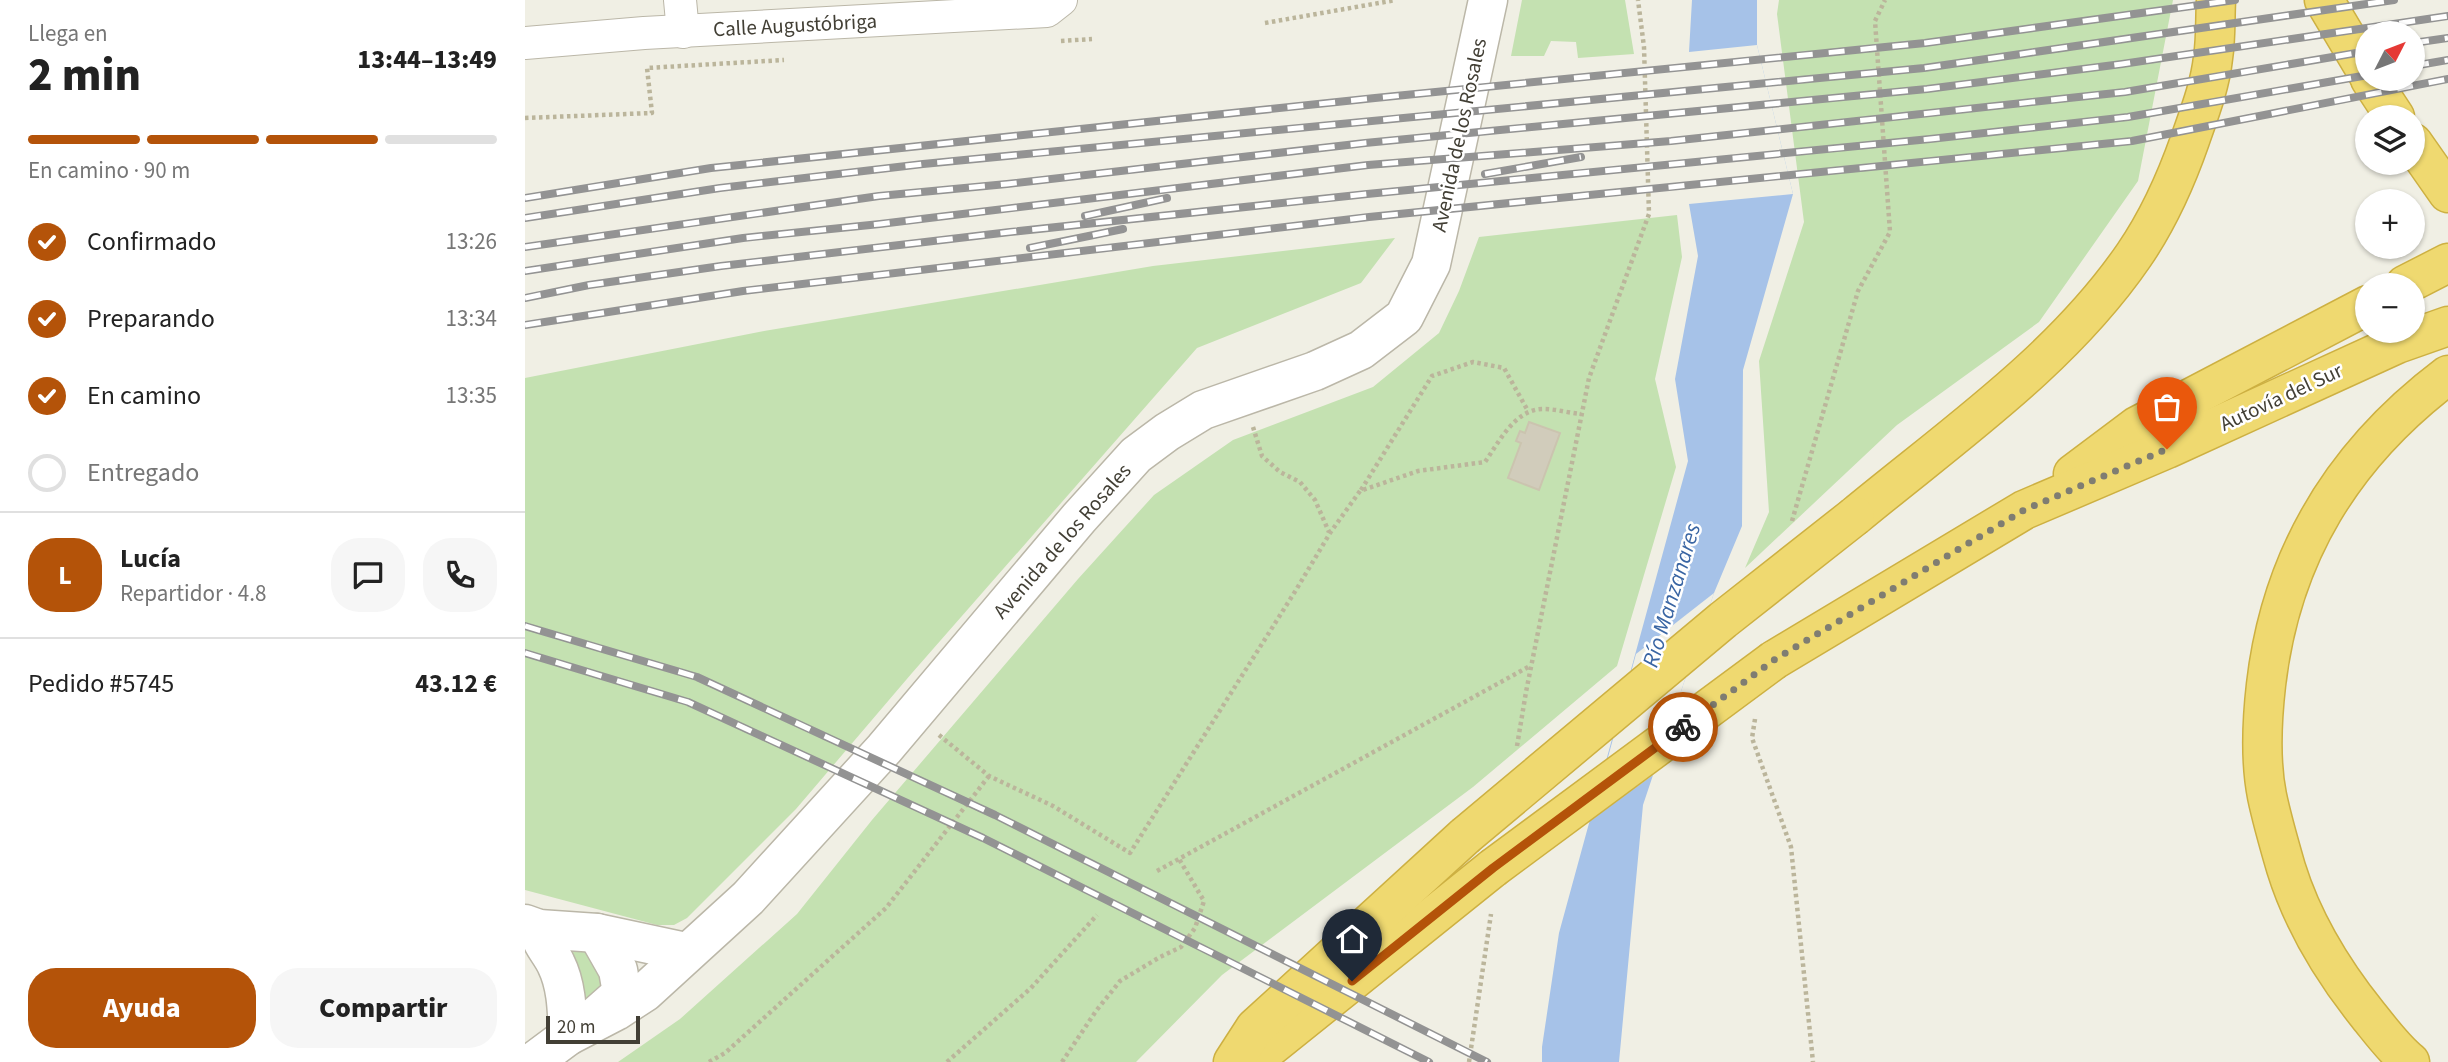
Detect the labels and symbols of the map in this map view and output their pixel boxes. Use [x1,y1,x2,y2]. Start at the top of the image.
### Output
street label: Calle Augustóbriga [712,6,878,44]
north arrow [2355,21,2425,91]
street label: Avenida de los Rosales [1424,35,1494,235]
street label: Autovía del Sur [2215,355,2348,439]
pin [2137,377,2197,449]
street label: Avenida de los Rosales [986,456,1138,625]
water label: Río Manzanares [1634,519,1709,671]
courier [1648,692,1718,762]
pin [1322,909,1382,981]
scale bar [546,1013,641,1045]

